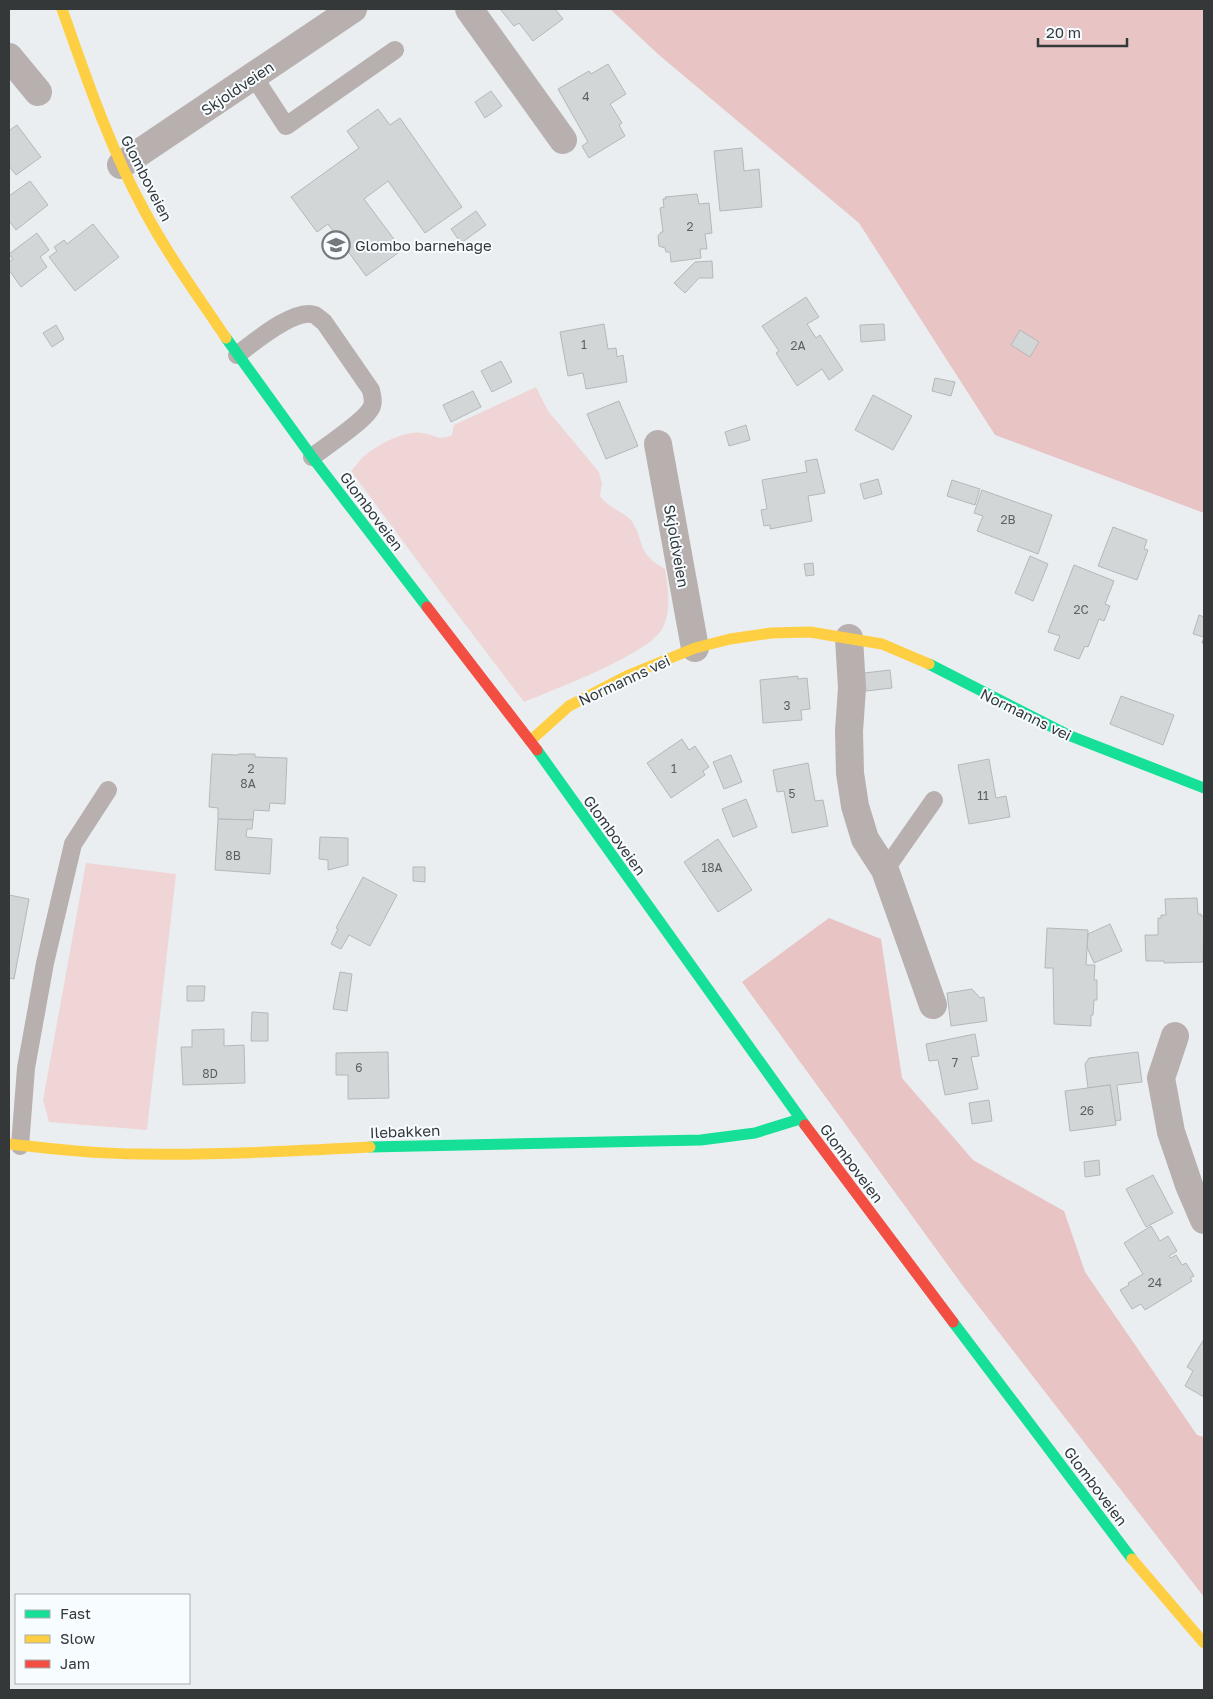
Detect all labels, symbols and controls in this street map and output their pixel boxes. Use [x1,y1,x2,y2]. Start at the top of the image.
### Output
scale bar [1038,15,1127,47]
text: 20 m [1046,23,1081,41]
street label: Skjoldveien [197,57,277,119]
house number: 4 [582,89,590,104]
street label: Glomboveien [118,132,176,224]
house number: 2 [687,219,694,234]
school or university icon: Glombo barnehage [321,230,351,260]
place label: Glombo barnehage [355,236,492,254]
house number: 1 [581,337,587,352]
house number: 2A [790,338,806,353]
street label: Glomboveien [336,468,408,554]
street label: Skjoldveien [661,503,693,589]
house number: 2B [1000,512,1016,527]
house number: 2C [1073,602,1089,617]
street label: Normanns vei [575,651,673,709]
street label: Normanns vei [978,684,1074,744]
house number: 3 [783,698,791,713]
house number: 2 [248,761,255,776]
house number: 1 [671,761,677,776]
house number: 8A [240,776,256,791]
house number: 5 [789,786,796,801]
house number: 11 [977,788,989,803]
street label: Glomboveien [580,792,650,878]
house number: 8B [225,848,241,863]
house number: 18A [701,860,723,875]
house number: 7 [952,1055,958,1070]
house number: 6 [355,1060,363,1075]
house number: 8D [202,1066,218,1081]
house number: 26 [1080,1103,1094,1118]
street label: Glomboveien [816,1120,888,1206]
street label: Ilebakken [370,1121,440,1141]
house number: 24 [1148,1275,1162,1290]
street label: Glomboveien [1060,1443,1132,1529]
legend [15,1594,190,1684]
text: Fast [60,1604,91,1622]
text: Slow [60,1629,95,1647]
text: Jam [60,1654,90,1672]

